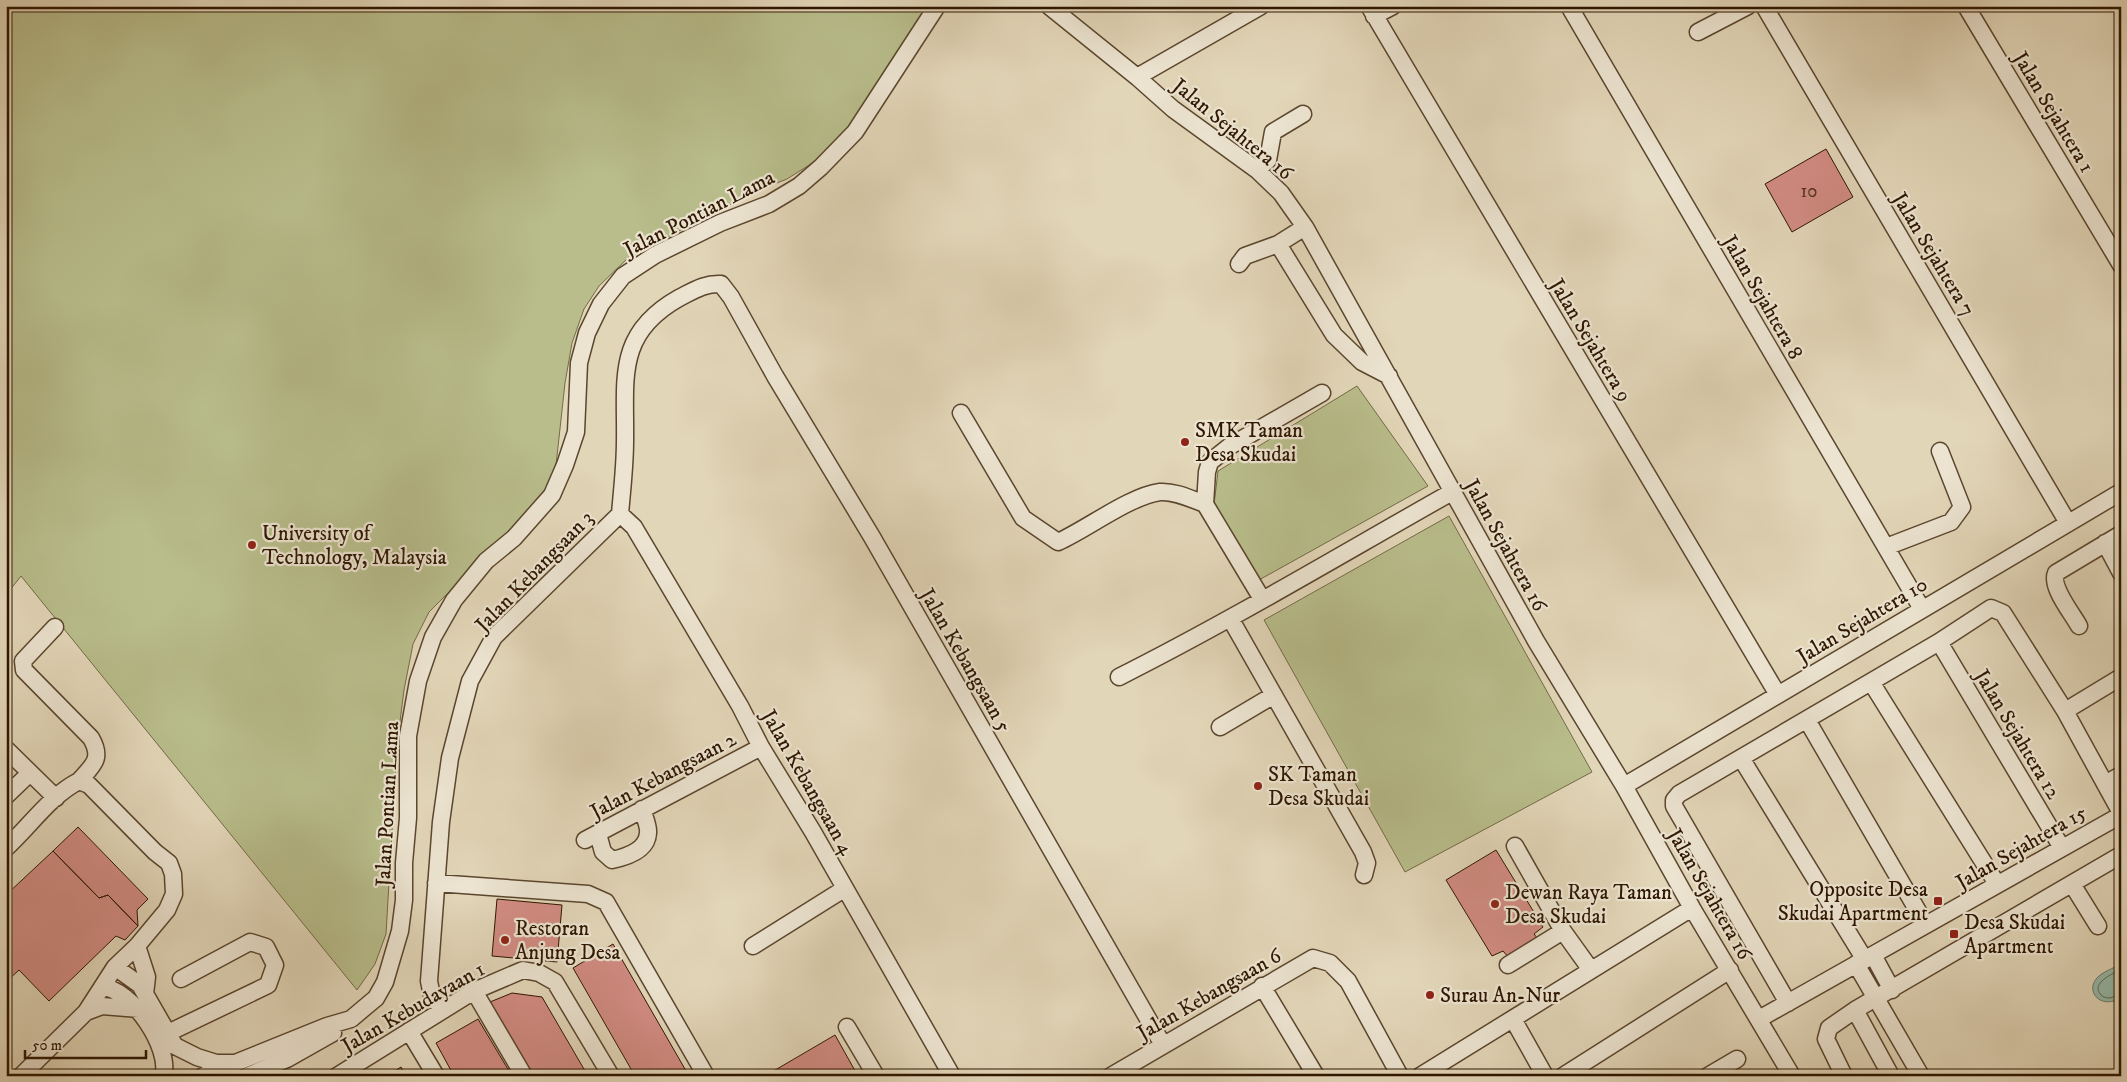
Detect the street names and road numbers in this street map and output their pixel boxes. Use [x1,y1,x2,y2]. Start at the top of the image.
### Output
street label: Jalan Sejahtera 1 [2006,46,2099,178]
street label: Jalan Sejahtera 16 [1165,72,1299,187]
street label: Jalan Pontian Lama [618,165,779,264]
street label: Jalan Sejahtera 7 [1885,186,1980,321]
street label: Jalan Sejahtera 8 [1715,229,1808,364]
street label: Jalan Sejahtera 9 [1542,272,1637,407]
street label: Jalan Sejahtera 16 [1457,473,1553,617]
street label: Jalan Kebangsaan 3 [469,506,599,639]
street label: Jalan Sejahtera 10 [1791,572,1933,671]
street label: Jalan Kebangsaan 5 [912,582,1017,737]
street label: Jalan Sejahtera 12 [1967,663,2066,805]
street label: Jalan Kebangsaan 4 [754,704,860,860]
street label: Jalan Pontian Lama [371,721,405,889]
street label: Jalan Kebangsaan 2 [584,726,741,826]
street label: Jalan Sejahtera 15 [1950,800,2092,897]
street label: Jalan Sejahtera 16 [1660,822,1758,966]
street label: Jalan Kebangsaan 6 [1131,943,1287,1048]
street label: Jalan Kebudayaan 1 [336,956,490,1060]

